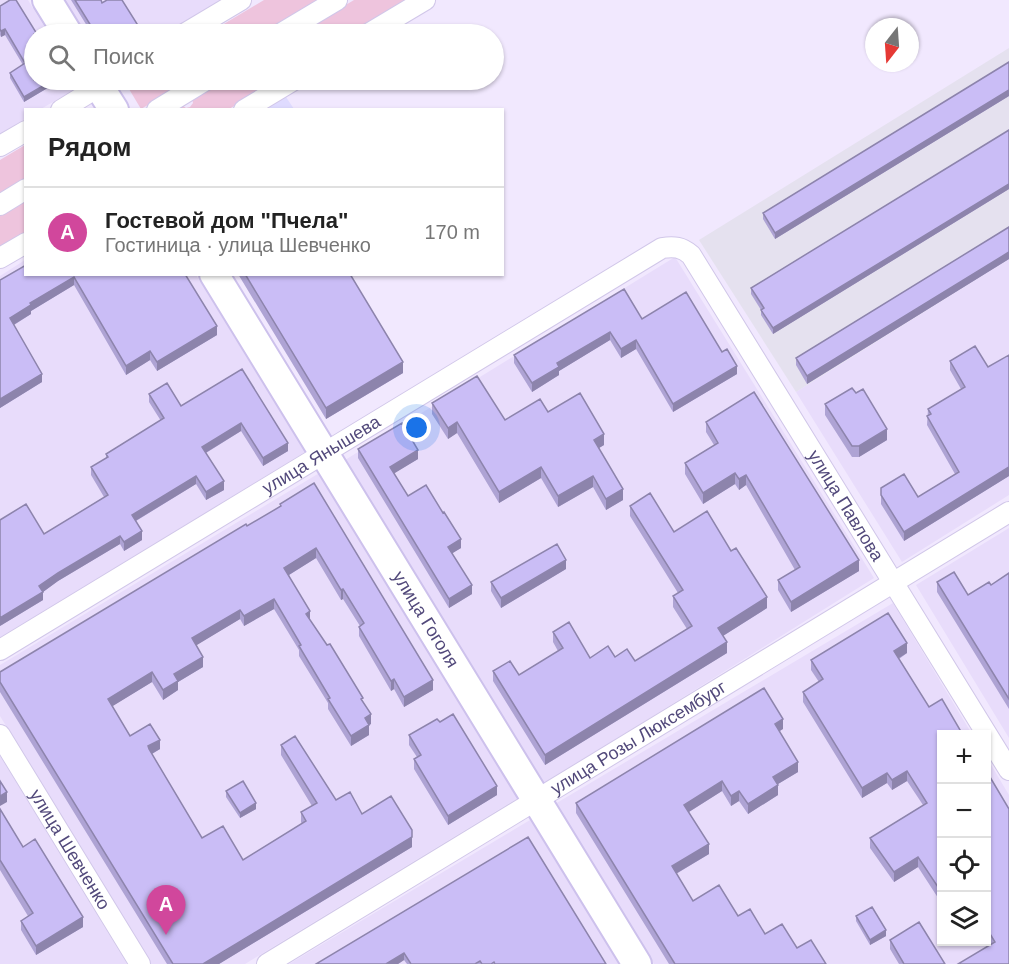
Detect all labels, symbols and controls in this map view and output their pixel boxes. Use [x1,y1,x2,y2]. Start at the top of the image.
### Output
north arrow [865,18,919,72]
search box [24,24,504,90]
icon: search [45,41,78,74]
text: Поиск [93,44,154,69]
text: Рядом [48,132,131,162]
text: Гостевой дом "Пчела" [105,208,348,233]
text: A [60,221,75,243]
text: 170 m [424,221,480,243]
text: Гостиница · улица Шевченко [105,234,371,256]
street label: улица Янышева [259,411,385,498]
your location [402,413,431,442]
street label: улица Павлова [804,446,888,566]
street label: улица Гоголя [389,568,463,671]
street label: улица Розы Люксембург [547,676,730,799]
map controls [937,730,991,946]
button: + [937,730,991,784]
button: − [937,784,991,838]
street label: улица Шевченко [26,786,114,913]
button: locate [937,838,991,892]
pin: A [146,886,186,935]
button: layers [937,892,991,946]

